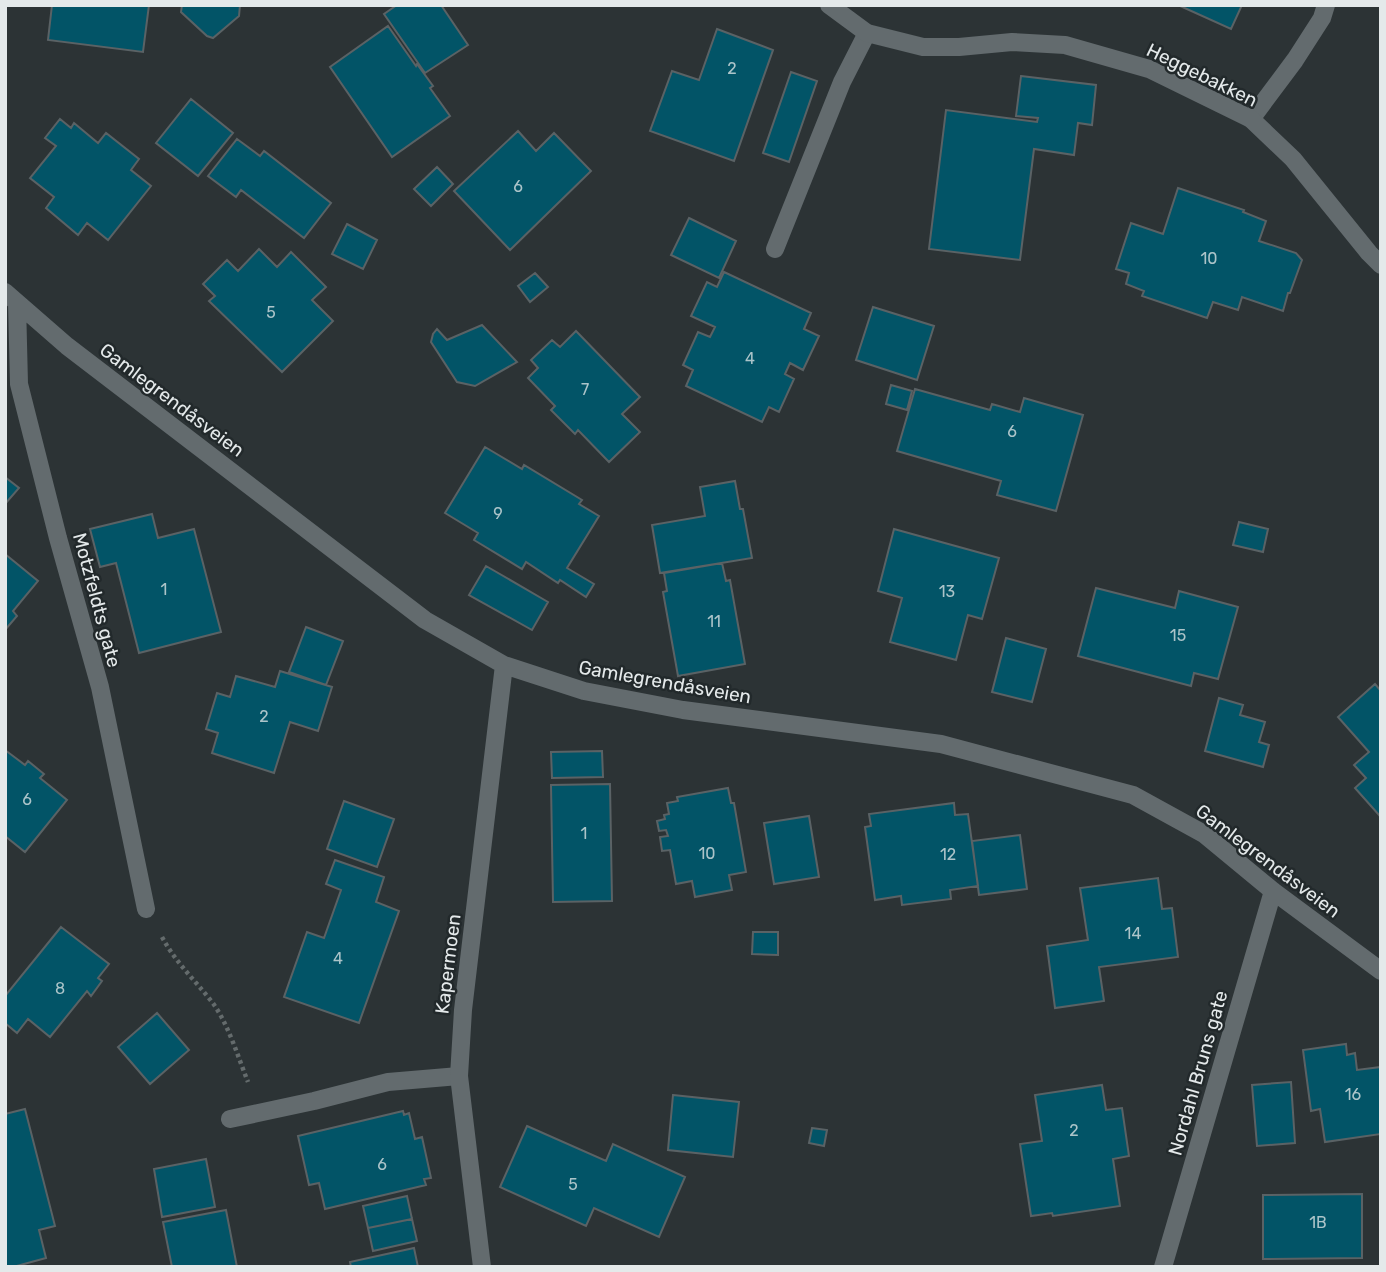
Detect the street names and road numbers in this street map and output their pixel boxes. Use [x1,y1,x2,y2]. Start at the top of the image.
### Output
street label: Heggebakken [1143,38,1261,112]
street label: Gamlegrendåsveien [95,338,249,462]
street label: Motzfeldts gate [68,530,126,670]
street label: Gamlegrendåsveien [577,655,753,709]
street label: Gamlegrendåsveien [1191,799,1345,923]
street label: Kapermoen [430,913,466,1015]
street label: Nordahl Bruns gate [1163,988,1233,1158]

